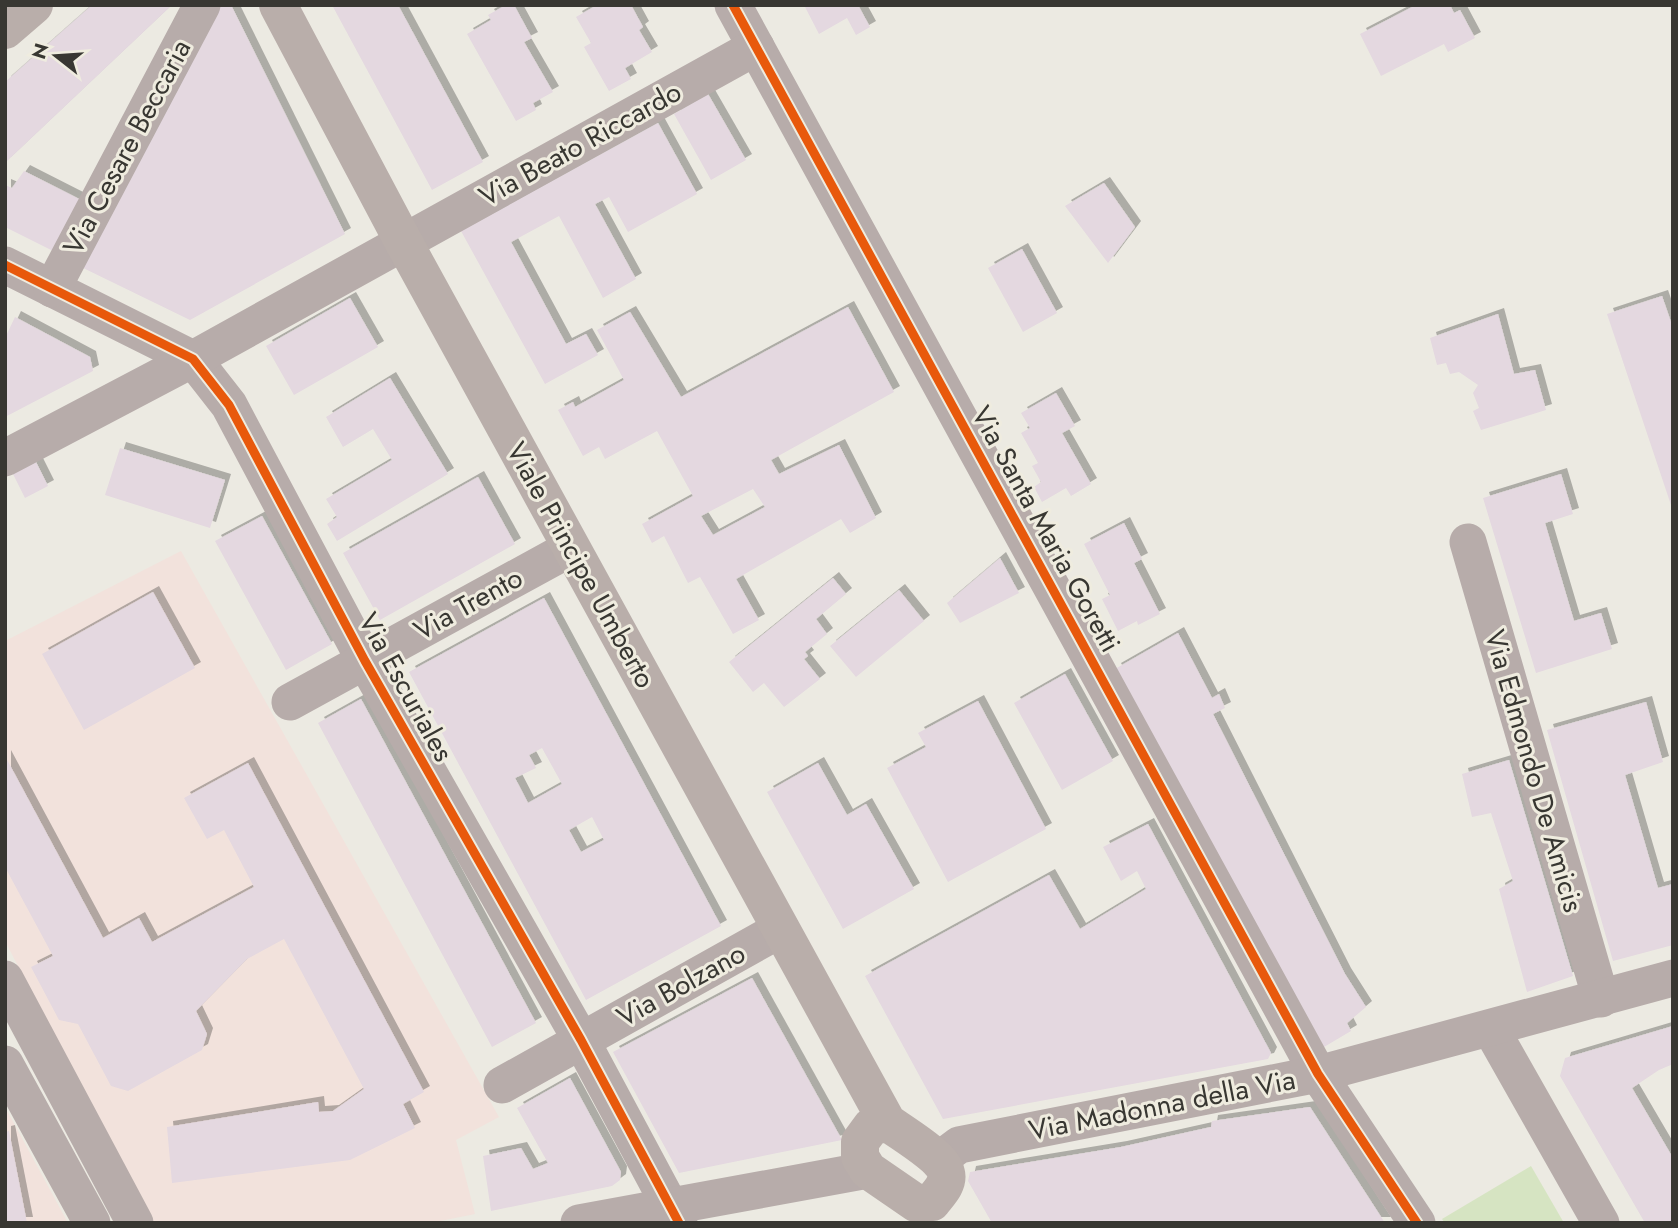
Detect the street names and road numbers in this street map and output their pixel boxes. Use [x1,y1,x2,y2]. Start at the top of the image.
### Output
street label: Via Cesare Beccaria [53,32,201,262]
street label: Via Beato Riccardo [471,71,689,217]
street label: Via Santa Maria Goretti [961,398,1131,660]
street label: Viale Principe Umberto [496,435,666,695]
street label: Via Trento [406,557,530,651]
street label: Via Escuriales [348,605,464,769]
street label: Via Edmondo De Amicis [1474,625,1594,917]
street label: Via Bolzano [609,933,753,1037]
street label: Via Madonna della Via [1025,1059,1299,1151]

